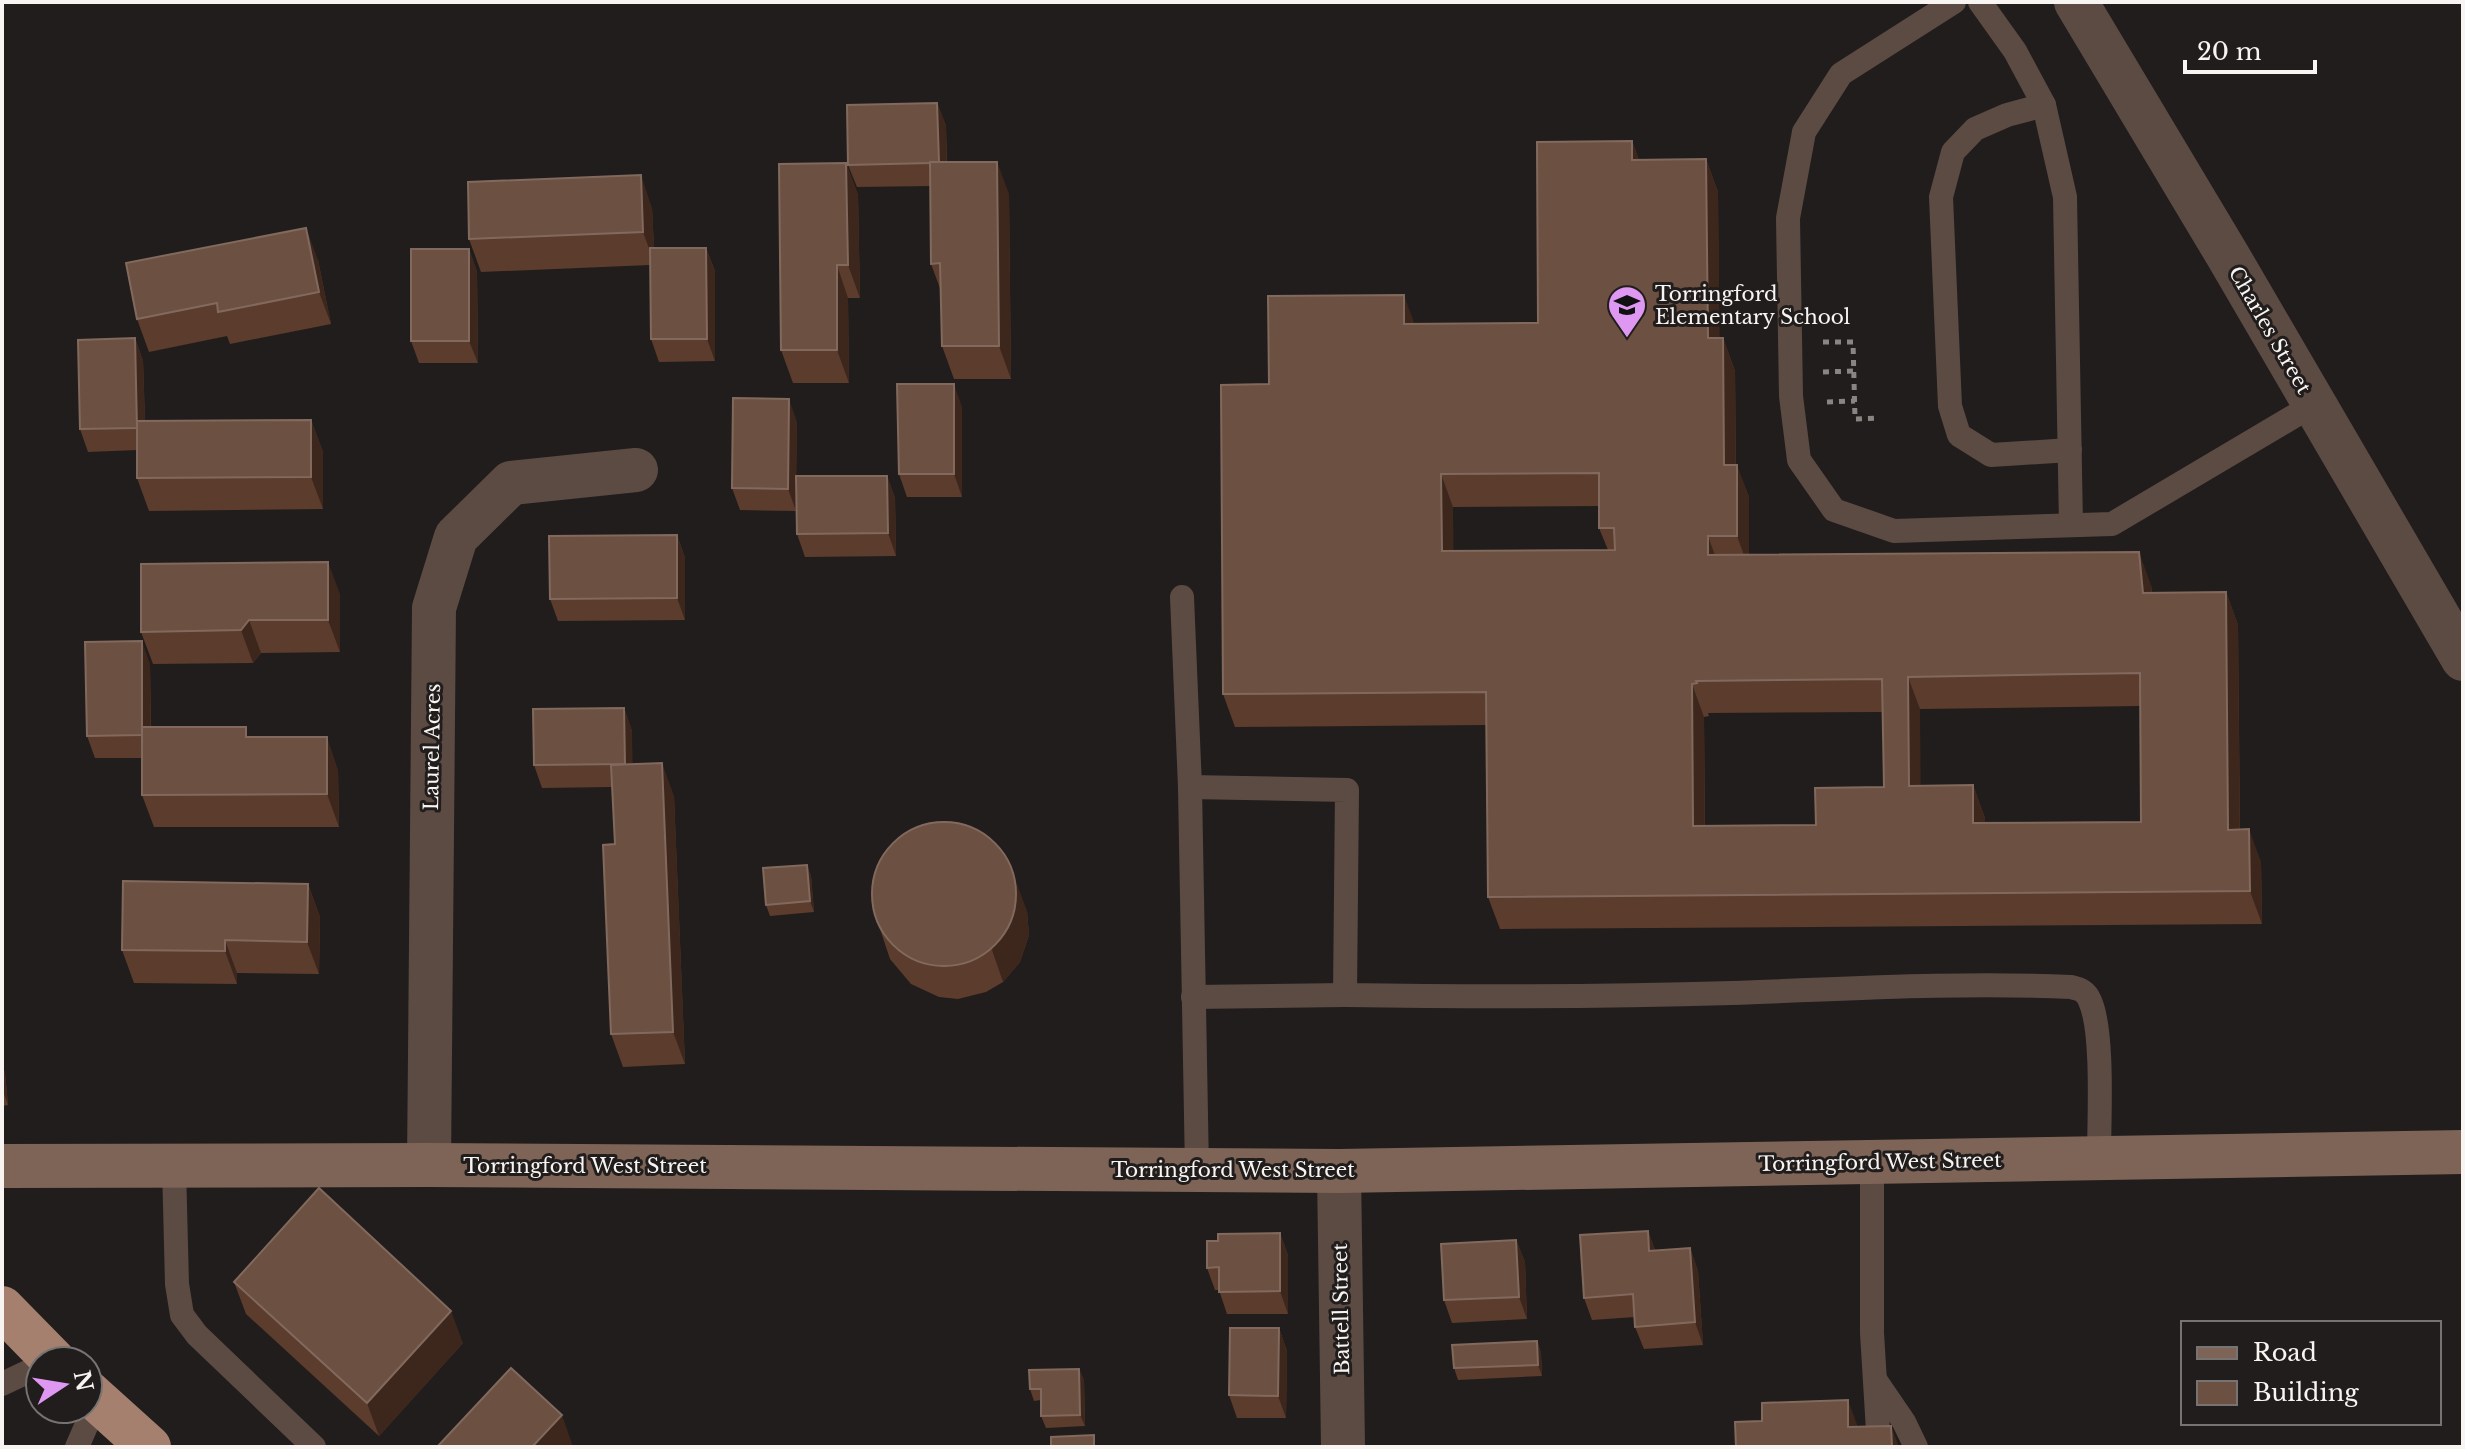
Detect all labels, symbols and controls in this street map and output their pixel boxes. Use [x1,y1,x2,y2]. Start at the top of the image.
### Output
scale bar [2185,24,2315,74]
text: 20 m [2197,37,2262,66]
street label: Charles Street [2224,262,2316,398]
place label: Torringford Elementary School [1655,282,1850,329]
school or university icon: Torringford Elementary School [1606,284,1648,339]
street label: Laurel Acres [419,683,445,811]
street label: Torringford West Street [1758,1148,2002,1176]
street label: Torringford West Street [463,1154,707,1178]
street label: Torringford West Street [1111,1158,1355,1182]
street label: Battell Street [1328,1242,1354,1375]
legend [2181,1321,2441,1425]
text: Road [2253,1338,2317,1367]
north arrow [24,1345,104,1425]
text: N [68,1368,98,1394]
text: Building [2253,1378,2359,1407]

